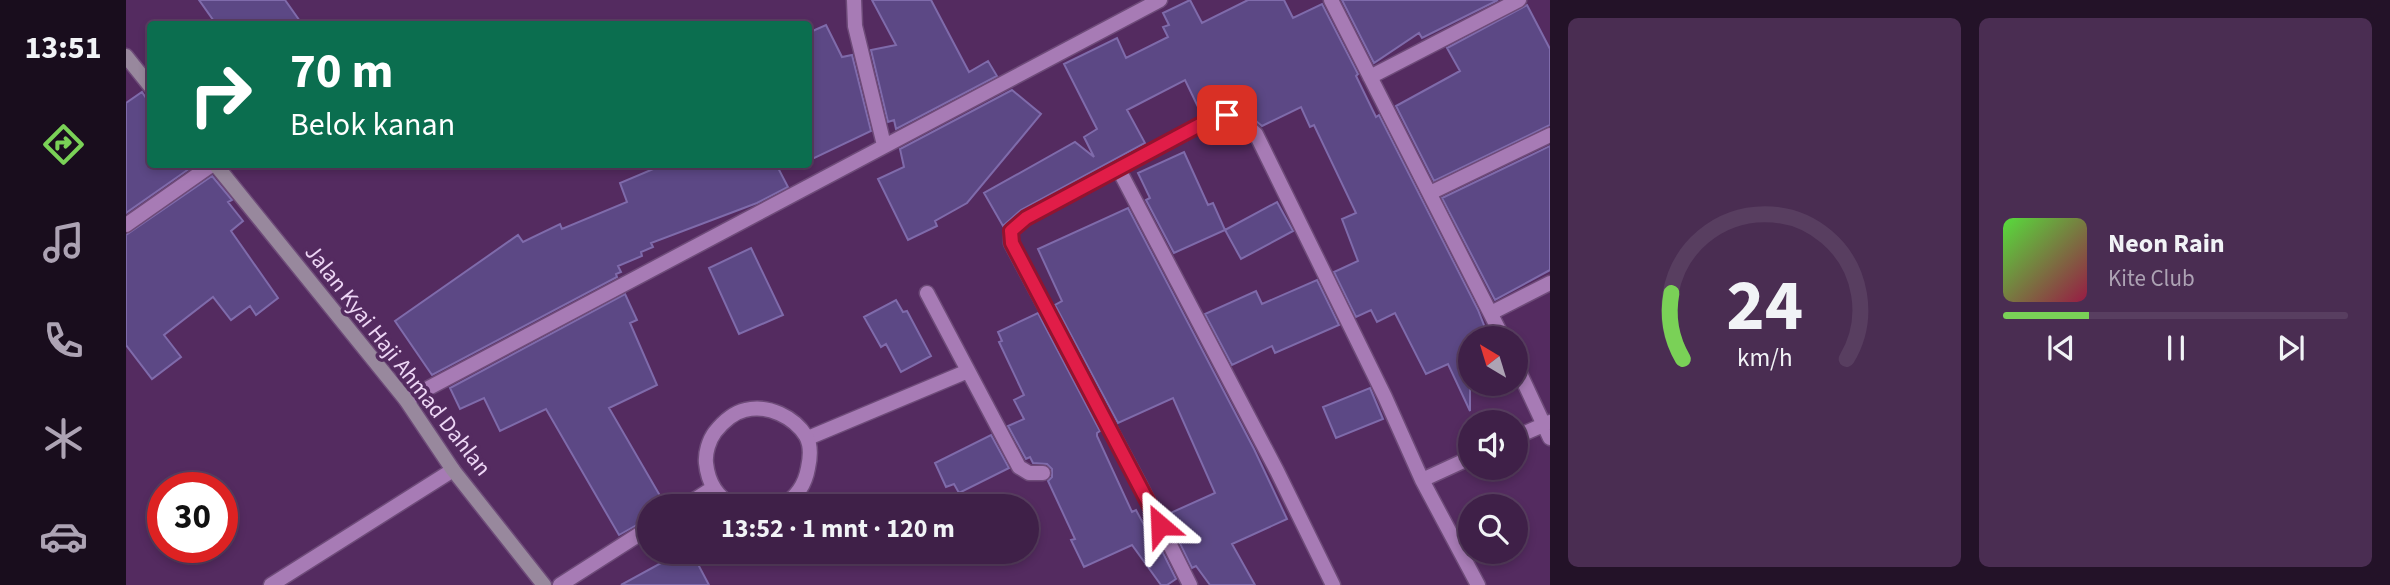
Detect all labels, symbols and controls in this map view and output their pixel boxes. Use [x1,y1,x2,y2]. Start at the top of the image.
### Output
text: 13:51 [24,25,102,71]
text: 70 m [290,37,394,107]
icon: right [175,49,266,140]
pin [1197,85,1257,145]
icon: arrive [1208,96,1246,134]
text: Belok kanan [290,102,455,148]
icon: directions [39,120,88,169]
icon: music [39,218,88,267]
text: Neon Rain [2108,225,2225,262]
street label: Jalan Kyai Haji Ahmad Dahlan [297,237,499,483]
text: 24 [1726,254,1803,358]
text: Kite Club [2108,262,2195,295]
icon: phone [39,316,88,365]
north arrow [1458,326,1528,396]
map controls [1458,326,1528,564]
icon: previous [2042,329,2080,367]
icon: pause [2157,329,2195,367]
icon: next [2272,329,2310,367]
text: km/h [1737,339,1792,375]
button: sound [1458,410,1528,480]
icon: climate [39,414,88,463]
speed limit sign: 30 [147,472,238,563]
position arrow [1123,488,1197,562]
button: search [1458,494,1528,564]
text: 13:52 · 1 mnt · 120 m [721,510,955,547]
icon: car [39,512,88,561]

